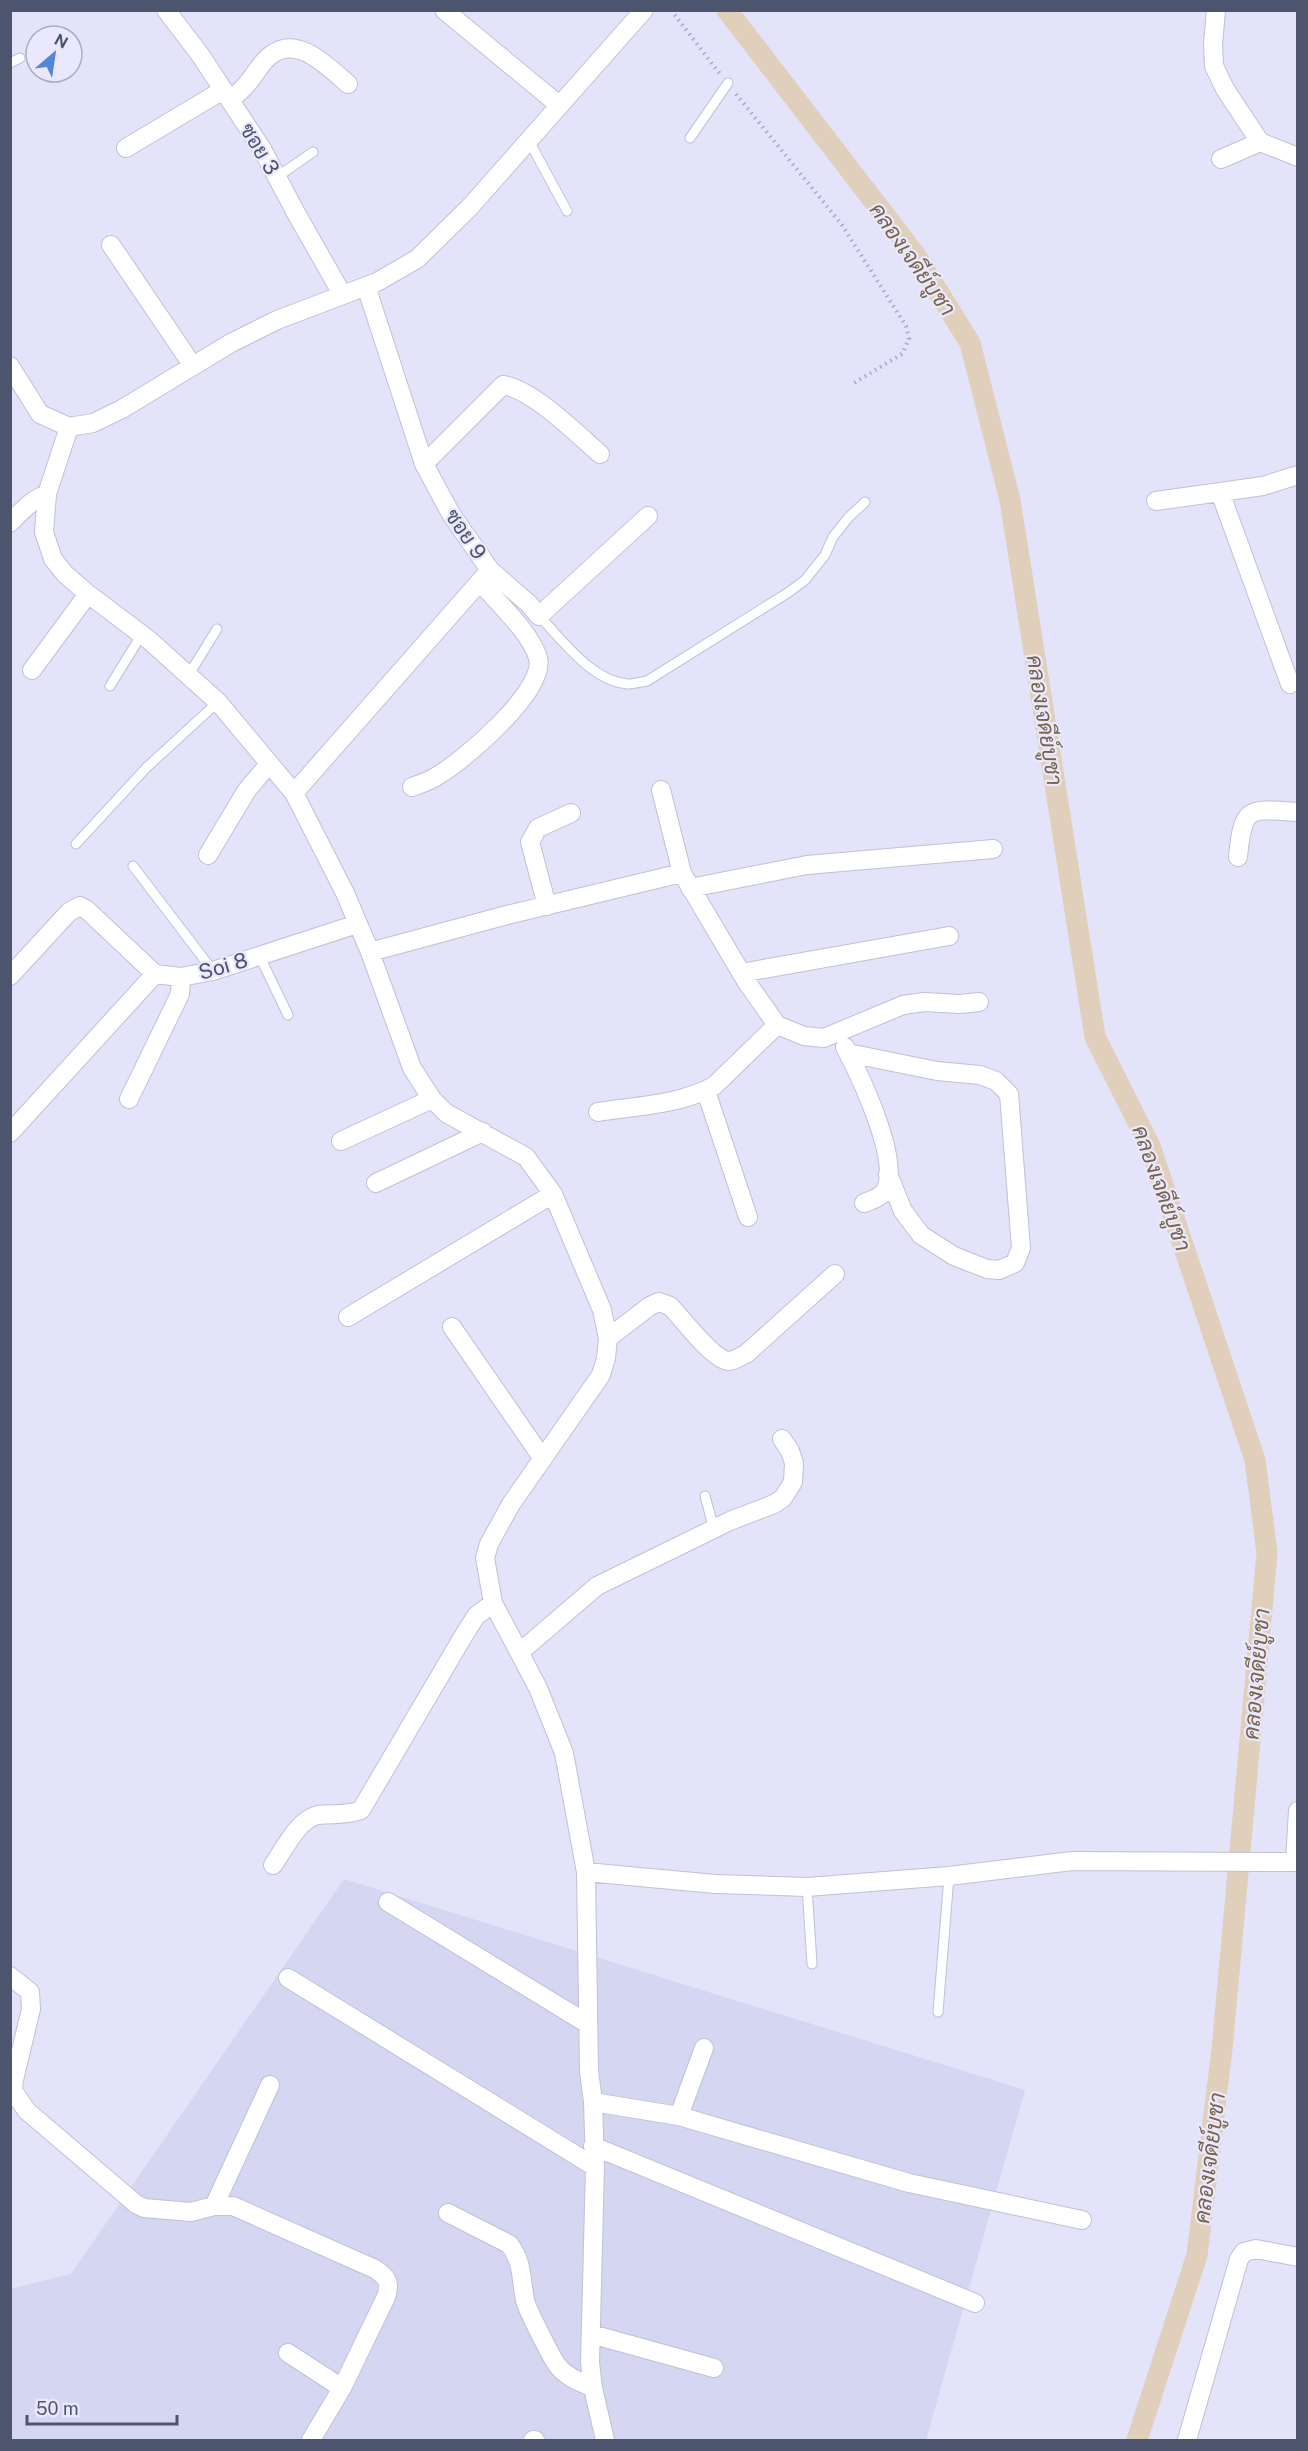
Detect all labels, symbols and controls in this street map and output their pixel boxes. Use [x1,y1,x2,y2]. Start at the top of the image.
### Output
north arrow [24,24,84,84]
text: N [51,30,71,53]
street label: ซอย 3 [235,119,285,179]
water label: คลองเจดีย์บูชา [862,197,962,322]
street label: ซอย 9 [440,504,492,564]
water label: คลองเจดีย์บูชา [1019,653,1069,788]
street label: Soi 8 [196,947,250,985]
water label: คลองเจดีย์บูชา [1124,1121,1198,1255]
water label: คลองเจดีย์บูชา [1236,1607,1278,1741]
water label: คลองเจดีย์บูชา [1187,2091,1233,2225]
scale bar [27,2388,177,2426]
text: 50 m [36,2398,79,2419]

